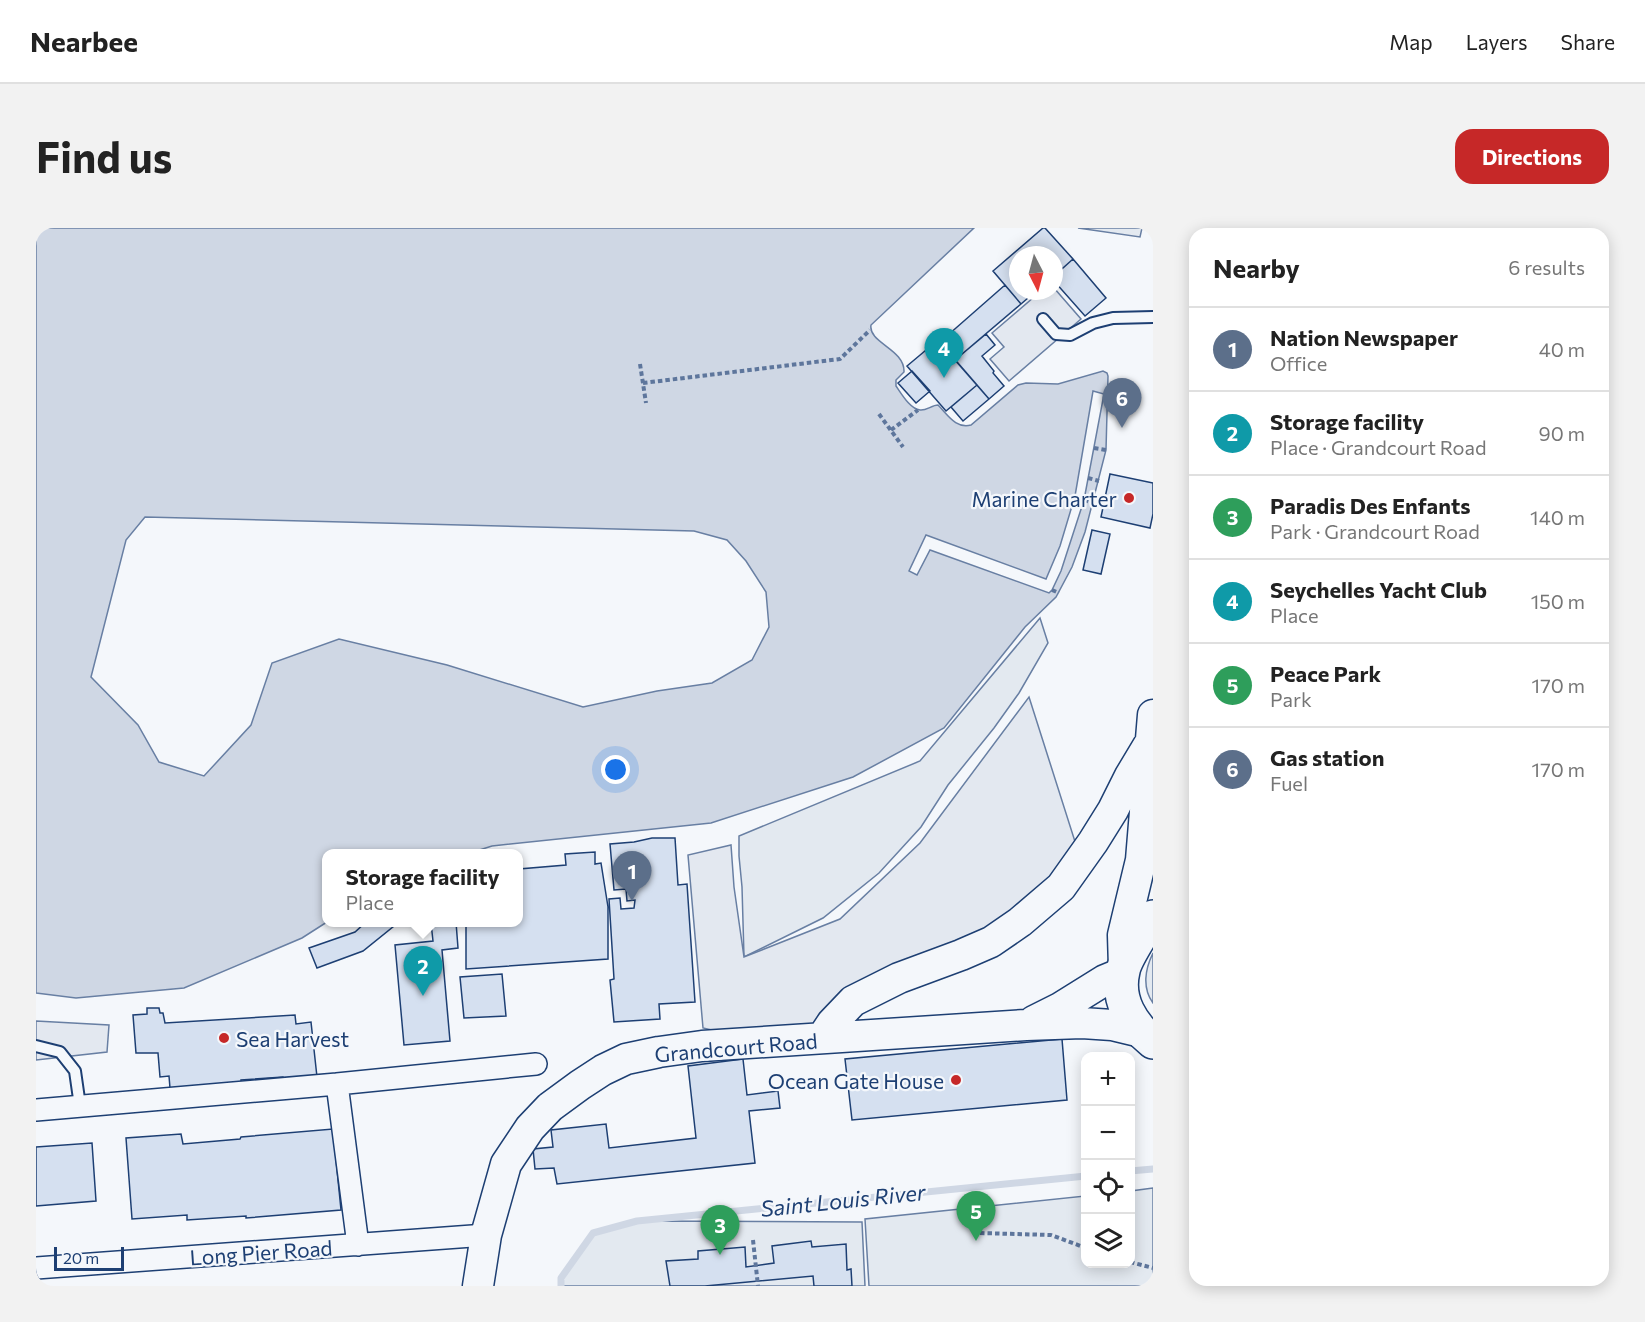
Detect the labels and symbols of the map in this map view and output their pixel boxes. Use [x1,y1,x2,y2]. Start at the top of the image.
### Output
north arrow [1009,246,1063,300]
pin: 4 [924,328,964,378]
pin: 6 [1102,378,1142,428]
place label: Marine Charter [971,486,1117,511]
marker: Marine Charter [1122,491,1136,505]
your location [601,755,630,784]
pin: 1 [612,852,652,901]
pin: 2 [404,946,442,996]
place label: Sea Harvest [236,1026,349,1051]
street label: Grandcourt Road [654,1027,818,1067]
marker: Sea Harvest [217,1031,231,1045]
place label: Ocean Gate House [768,1068,944,1093]
marker: Ocean Gate House [949,1073,963,1087]
water label: Saint Louis River [759,1178,928,1222]
pin: 5 [956,1192,996,1241]
pin: 3 [700,1206,740,1255]
street label: Long Pier Road [189,1235,333,1269]
scale bar [54,1244,124,1272]

